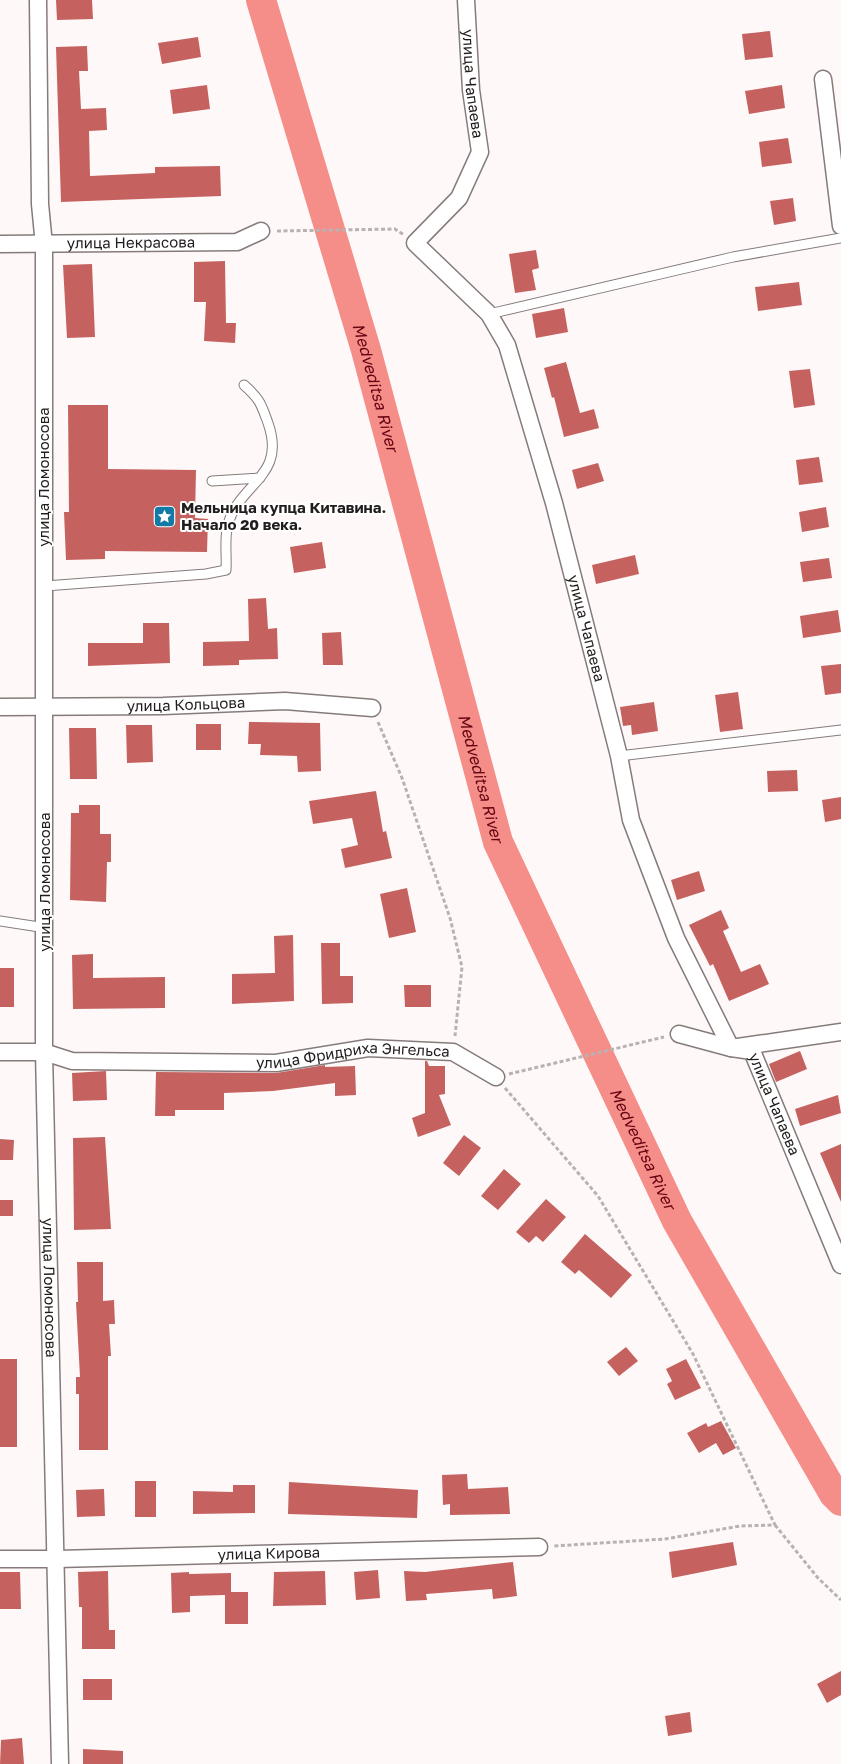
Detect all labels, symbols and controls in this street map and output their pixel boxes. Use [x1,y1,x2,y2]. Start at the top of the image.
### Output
street label: улица Чапаева [460,29,488,139]
street label: улица Некрасова [67,232,195,251]
water label: Medveditsa River [349,321,404,456]
street label: улица Ломоносова [34,407,52,547]
place label: Мельница купца Китавина. Начало 20 века. [181,498,386,533]
place icon: Мельница купца Китавина. Начало 20 века. [153,505,177,529]
street label: улица Чапаева [565,573,610,683]
street label: улица Кольцова [127,693,246,714]
water label: Medveditsa River [454,712,508,848]
street label: улица Ломоносова [35,812,53,952]
street label: улица Фридриха Энгельса [256,1038,450,1071]
street label: улица Чапаева [746,1050,804,1158]
water label: Medveditsa River [606,1085,681,1215]
street label: улица Ломоносова [40,1218,61,1358]
street label: улица Кирова [217,1542,320,1563]

